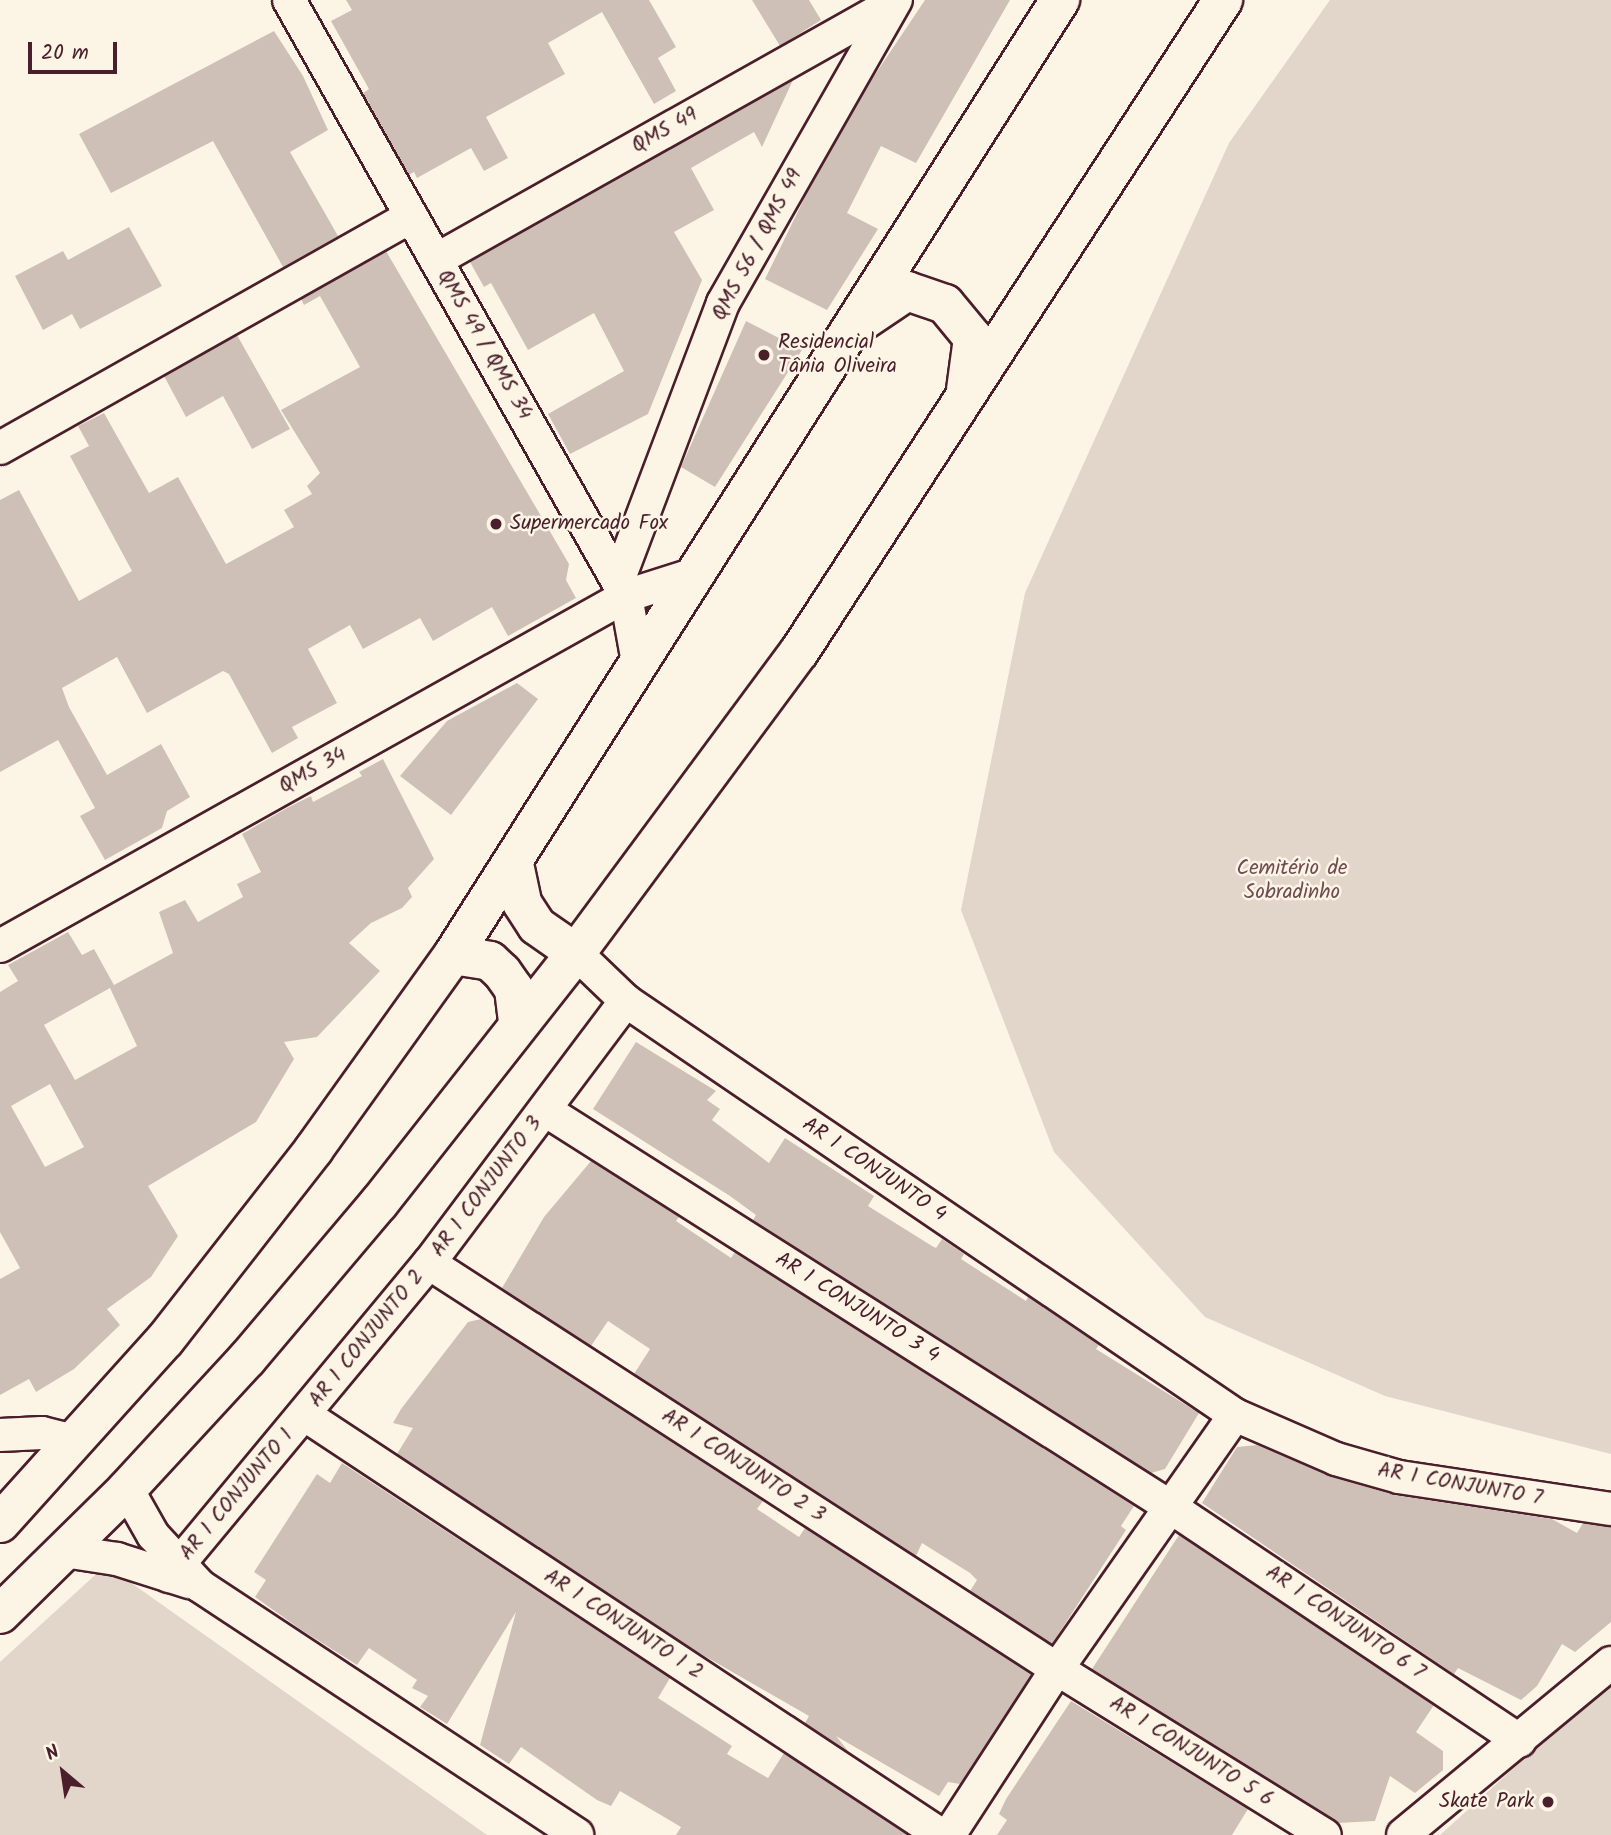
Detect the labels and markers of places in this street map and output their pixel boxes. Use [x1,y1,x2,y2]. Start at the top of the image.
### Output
place label: Residencial Tânia Oliveira [778,330,897,380]
marker: Residencial Tânia Oliveira [756,347,772,363]
place label: Supermercado Fox [510,511,668,537]
marker: Supermercado Fox [488,516,504,532]
place label: Skate Park [1439,1789,1534,1815]
marker: Skate Park [1540,1794,1556,1810]

